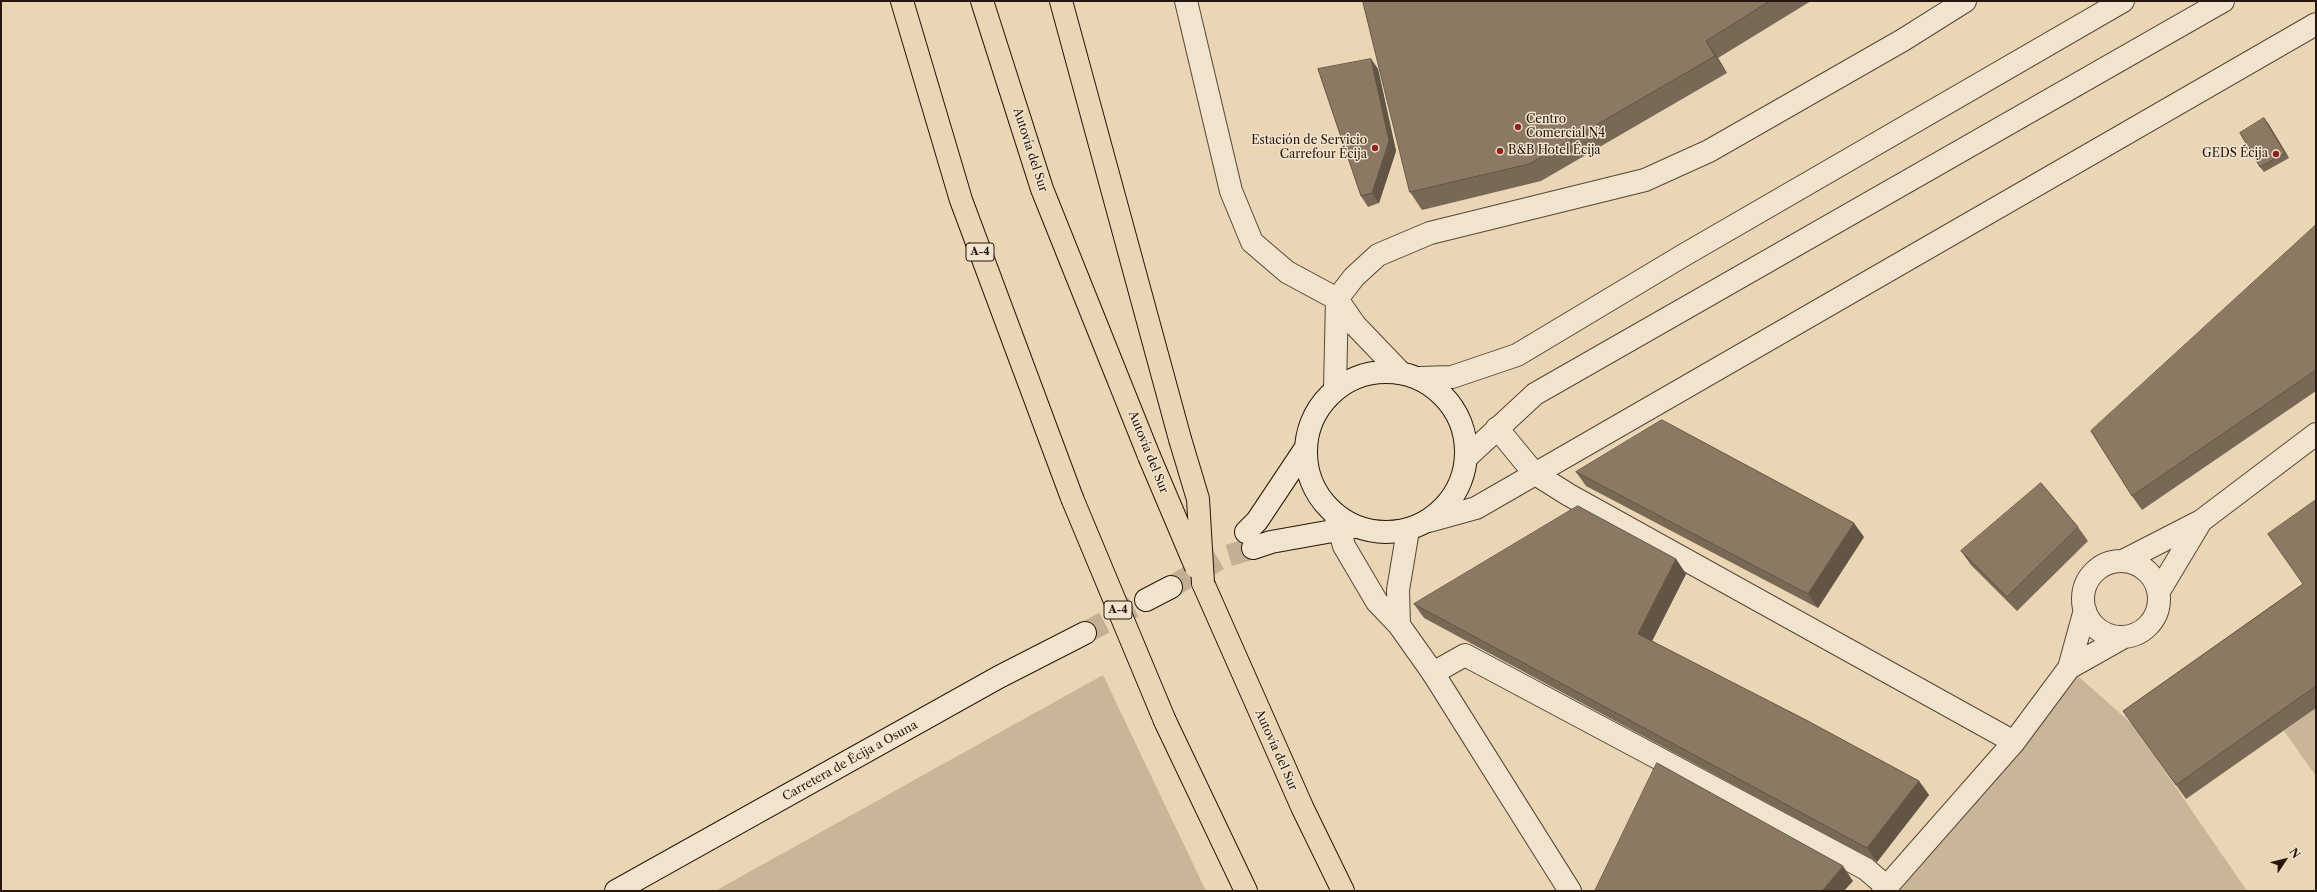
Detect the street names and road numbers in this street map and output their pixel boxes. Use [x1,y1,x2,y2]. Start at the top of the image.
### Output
street label: Autovía del Sur [1010,106,1050,194]
road number: A-4 [966,243,994,261]
street label: Autovía del Sur [1125,409,1171,495]
road number: A-4 [1104,601,1132,619]
street label: Autovía del Sur [1252,707,1300,793]
street label: Carretera de Écija a Osuna [780,718,920,804]

